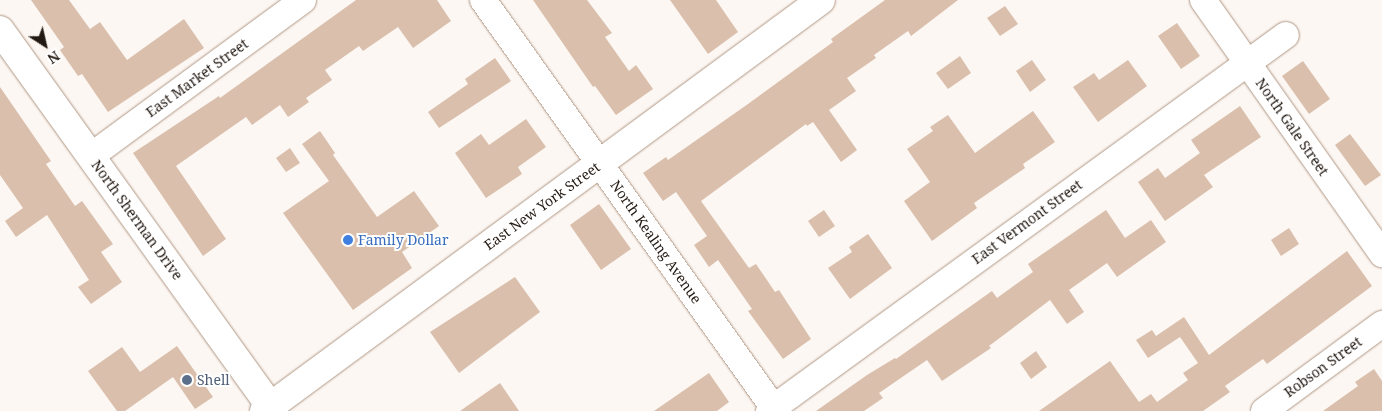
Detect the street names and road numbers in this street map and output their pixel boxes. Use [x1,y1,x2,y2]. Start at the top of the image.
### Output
street label: East Market Street [143,35,251,121]
street label: North Gale Street [1252,75,1332,179]
street label: North Sherman Drive [88,157,186,283]
street label: East New York Street [481,158,603,254]
street label: East Vermont Street [969,176,1085,268]
street label: North Kealing Avenue [607,177,705,307]
street label: Robson Street [1281,333,1365,401]

